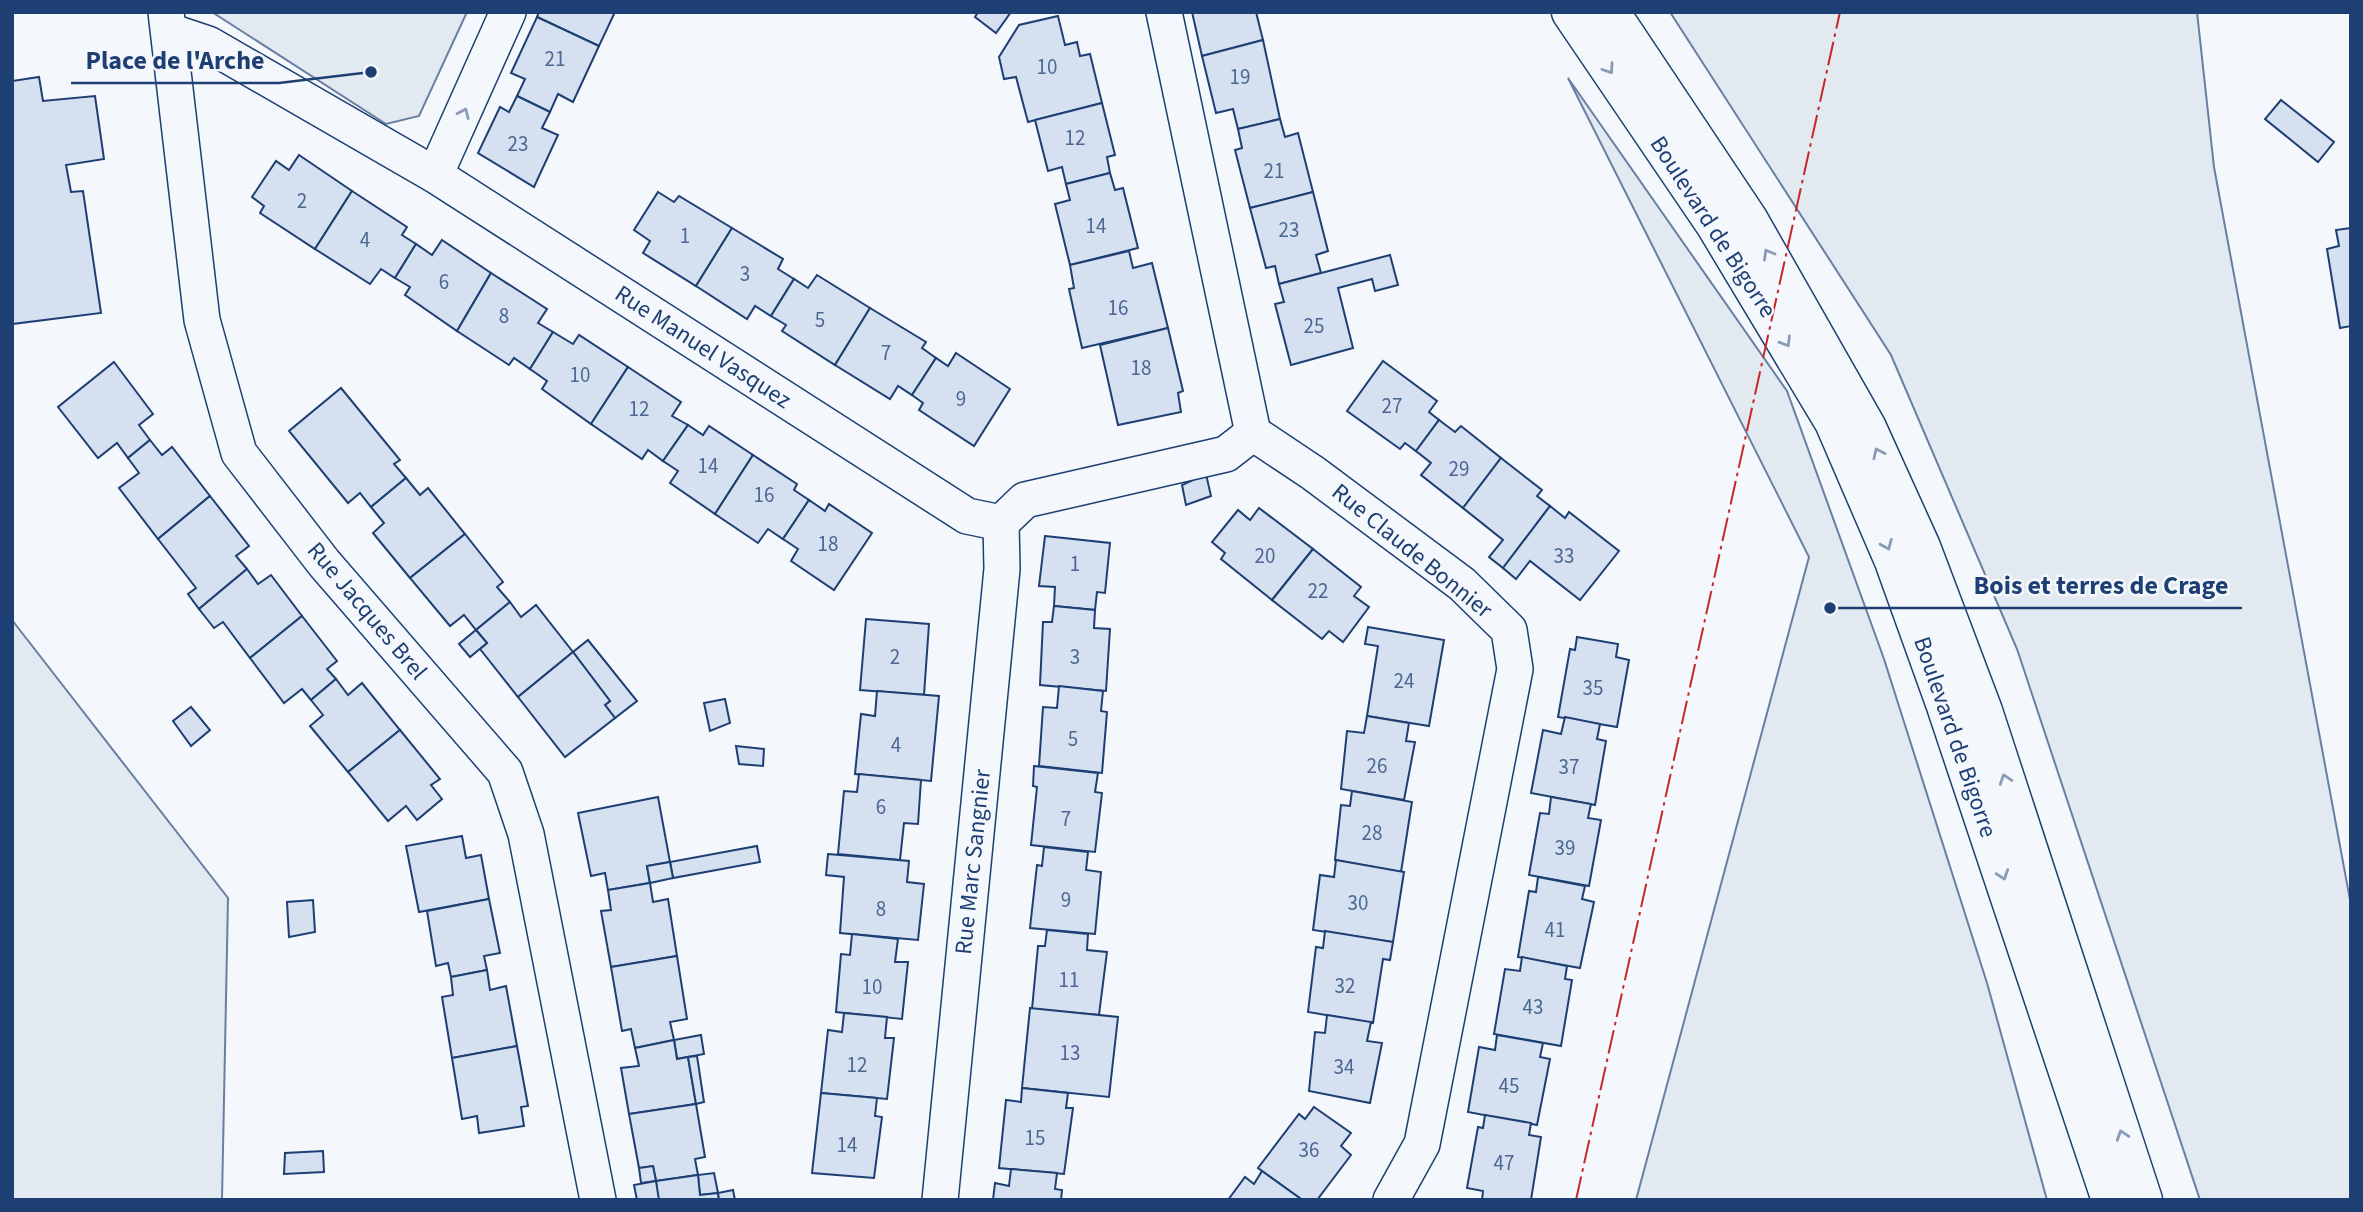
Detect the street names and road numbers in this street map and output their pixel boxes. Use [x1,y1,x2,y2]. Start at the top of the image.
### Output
street label: Boulevard de Bigorre [1641,129,1785,325]
street label: Rue Manuel Vasquez [608,277,798,417]
street label: Rue Claude Bonnier [1324,475,1500,627]
street label: Rue Jacques Brel [299,534,435,688]
street label: Boulevard de Bigorre [1904,632,2006,842]
street label: Rue Marc Sangnier [946,767,1000,956]

